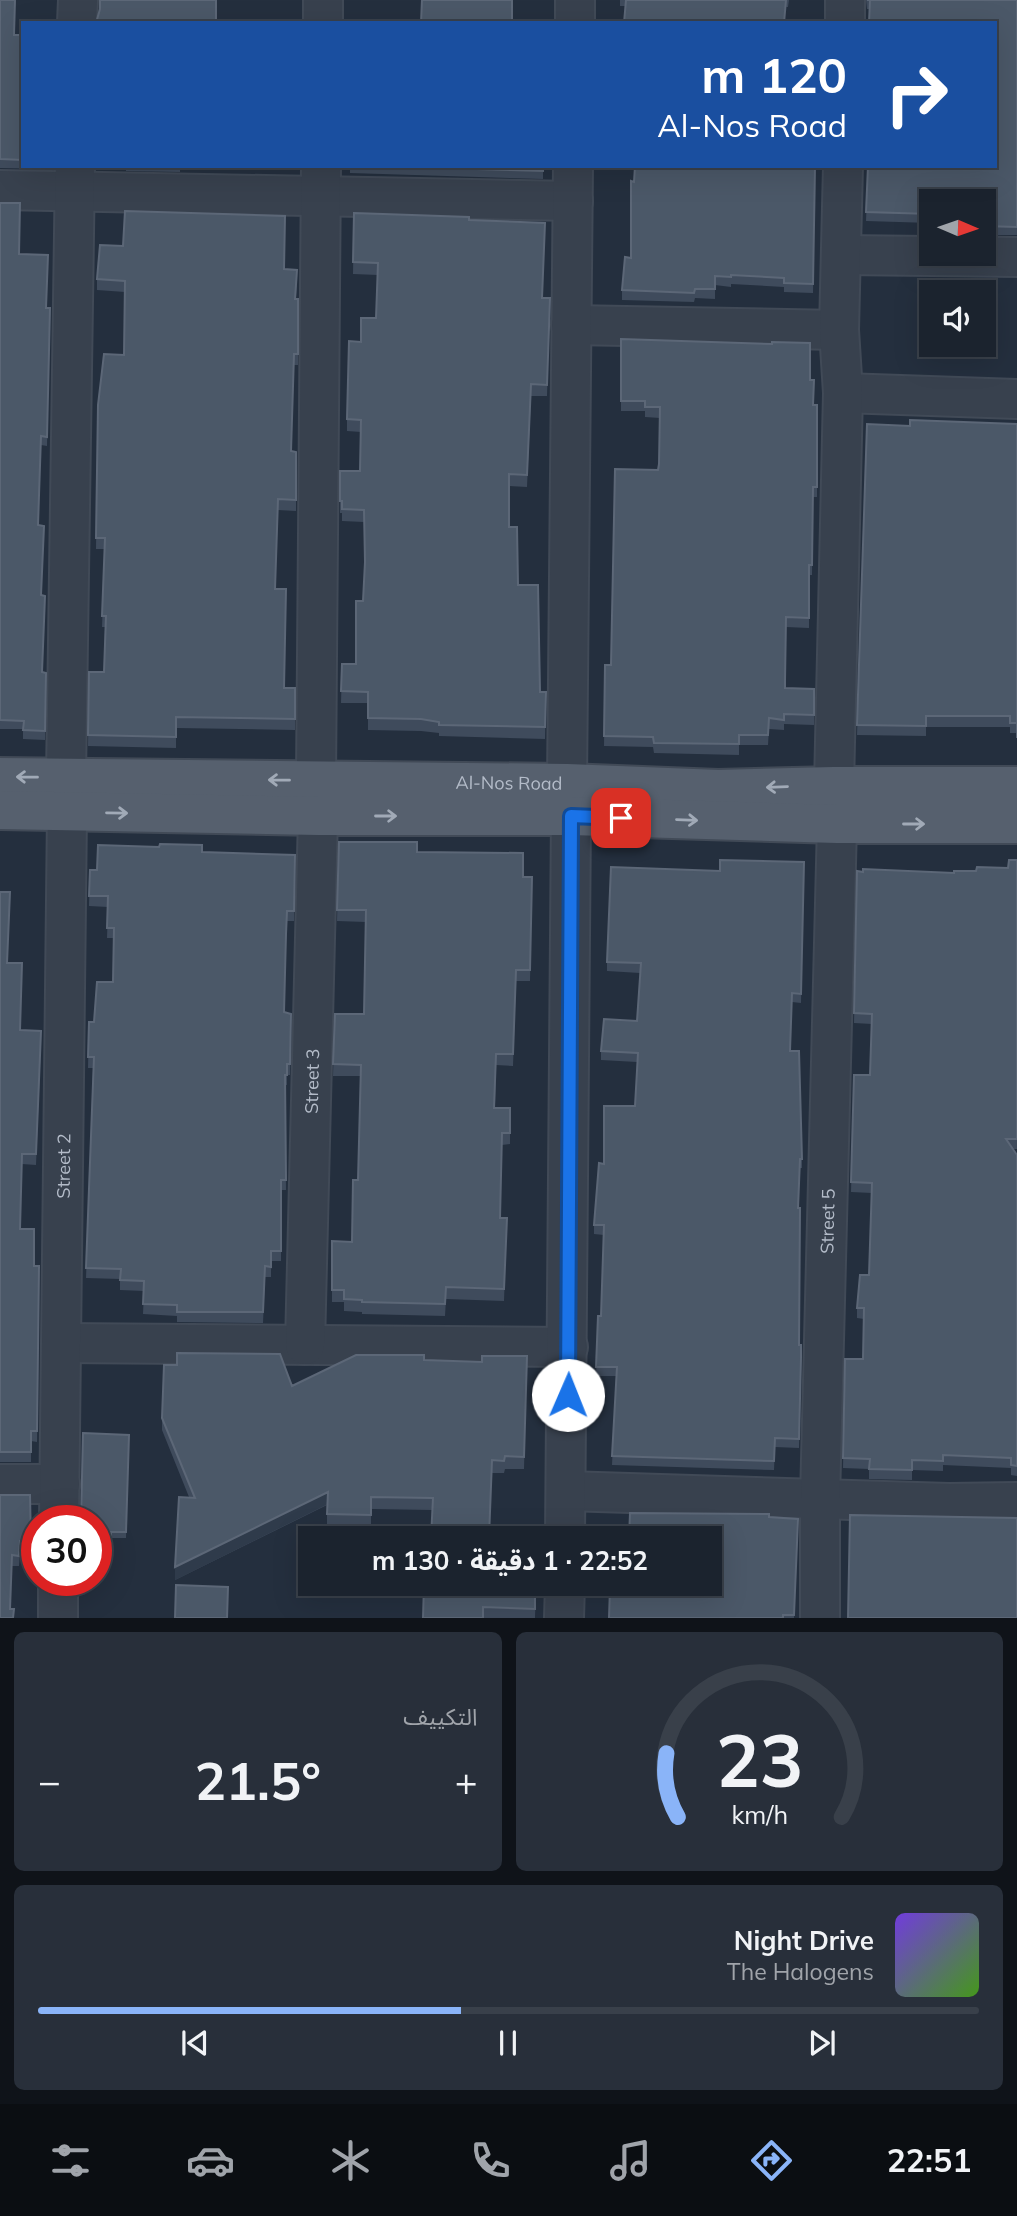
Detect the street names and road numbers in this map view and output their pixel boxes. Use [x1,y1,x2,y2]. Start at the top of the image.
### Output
street label: Al-Nos Road [455,770,562,794]
street label: Street 3 [299,1048,324,1114]
street label: Street 2 [51,1133,75,1199]
street label: Street 5 [815,1188,839,1254]

